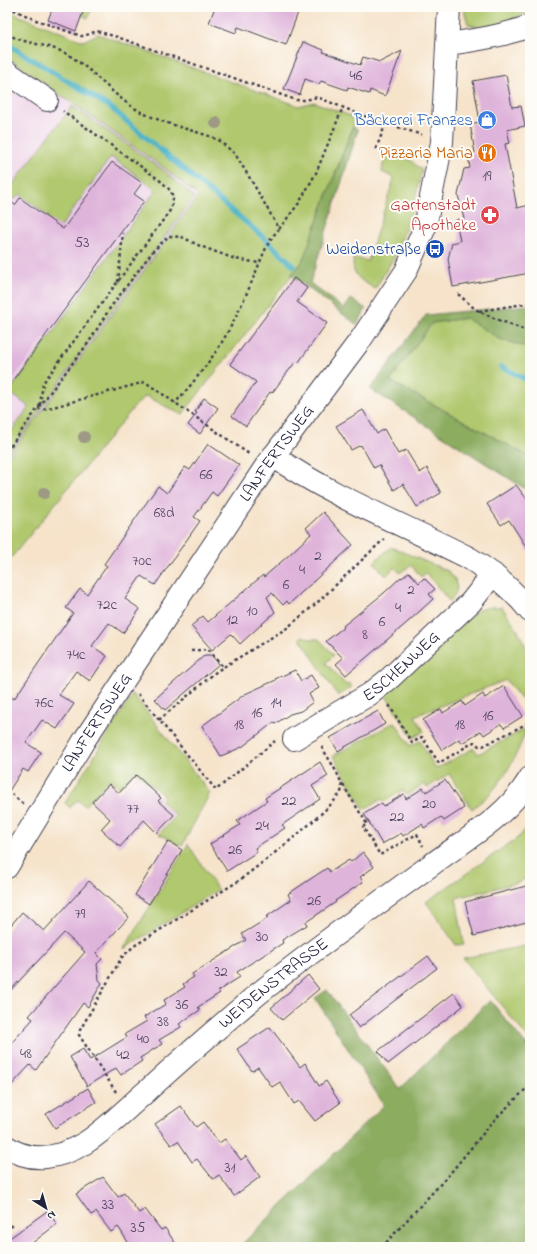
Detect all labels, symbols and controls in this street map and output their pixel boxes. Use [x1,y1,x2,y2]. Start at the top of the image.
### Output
house number: 46 [350,65,363,87]
place label: Bäckerei Franzes [353,108,473,133]
shop icon: Bäckerei Franzes [476,109,498,131]
place label: Pizzaria Maria [379,141,473,166]
restaurant icon: Pizzaria Maria [476,142,498,164]
house number: 19 [482,165,492,187]
place label: Gartenstadt Apotheke [390,193,476,238]
pharmacy icon: Gartenstadt Apotheke [479,204,501,226]
house number: 53 [75,232,89,254]
place label: Weidenstraße [326,237,421,262]
bus stop icon: Weidenstraße [424,238,446,260]
street label: LANFERTSWEG [233,400,320,507]
house number: 66 [199,464,213,486]
house number: 68d [154,502,175,524]
house number: 2 [314,545,322,567]
house number: 70c [132,550,152,572]
house number: 4 [299,559,305,581]
house number: 6 [283,574,290,596]
house number: 2 [407,579,415,601]
house number: 72c [97,594,117,616]
house number: 4 [395,597,401,619]
house number: 10 [246,600,258,622]
house number: 12 [226,609,239,631]
house number: 6 [379,611,386,633]
house number: 8 [362,624,368,646]
street label: ESCHENWEG [358,625,445,708]
house number: 74c [66,644,86,666]
street label: LANFERTSWEG [55,668,138,777]
house number: 76c [34,692,54,714]
house number: 14 [271,692,281,714]
house number: 16 [251,702,263,724]
house number: 16 [482,705,494,727]
house number: 18 [234,714,245,736]
house number: 18 [455,714,466,736]
house number: 22 [282,790,297,812]
house number: 20 [422,793,436,815]
house number: 77 [127,798,139,820]
house number: 22 [390,806,405,828]
house number: 24 [255,815,269,837]
house number: 26 [228,839,242,861]
house number: 26 [307,890,321,912]
house number: 79 [75,903,86,925]
house number: 30 [256,926,269,948]
street label: WEIDENSTRASSE [213,931,334,1035]
house number: 32 [214,961,228,983]
house number: 36 [176,994,189,1016]
house number: 38 [157,1011,169,1033]
house number: 40 [137,1028,150,1050]
house number: 48 [20,1043,32,1065]
house number: 42 [116,1044,130,1066]
house number: 31 [225,1157,236,1179]
north arrow [26,1188,66,1228]
house number: 33 [102,1194,114,1216]
text: N [44,1207,59,1224]
house number: 35 [131,1217,146,1239]

